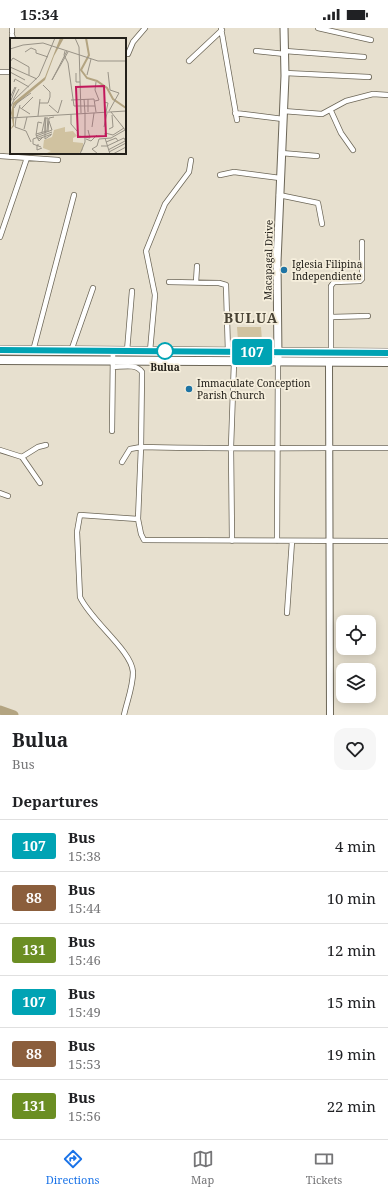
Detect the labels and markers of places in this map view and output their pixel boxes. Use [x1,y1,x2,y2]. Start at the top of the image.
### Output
place label: Iglesia Filipina Independiente [292,257,363,283]
marker: Iglesia Filipina Independiente [279,265,289,275]
marker: Bulua [156,342,174,360]
place label: Bulua [150,360,180,374]
place label: Immaculate Conception Parish Church [197,376,311,402]
marker: Immaculate Conception Parish Church [184,384,194,394]

